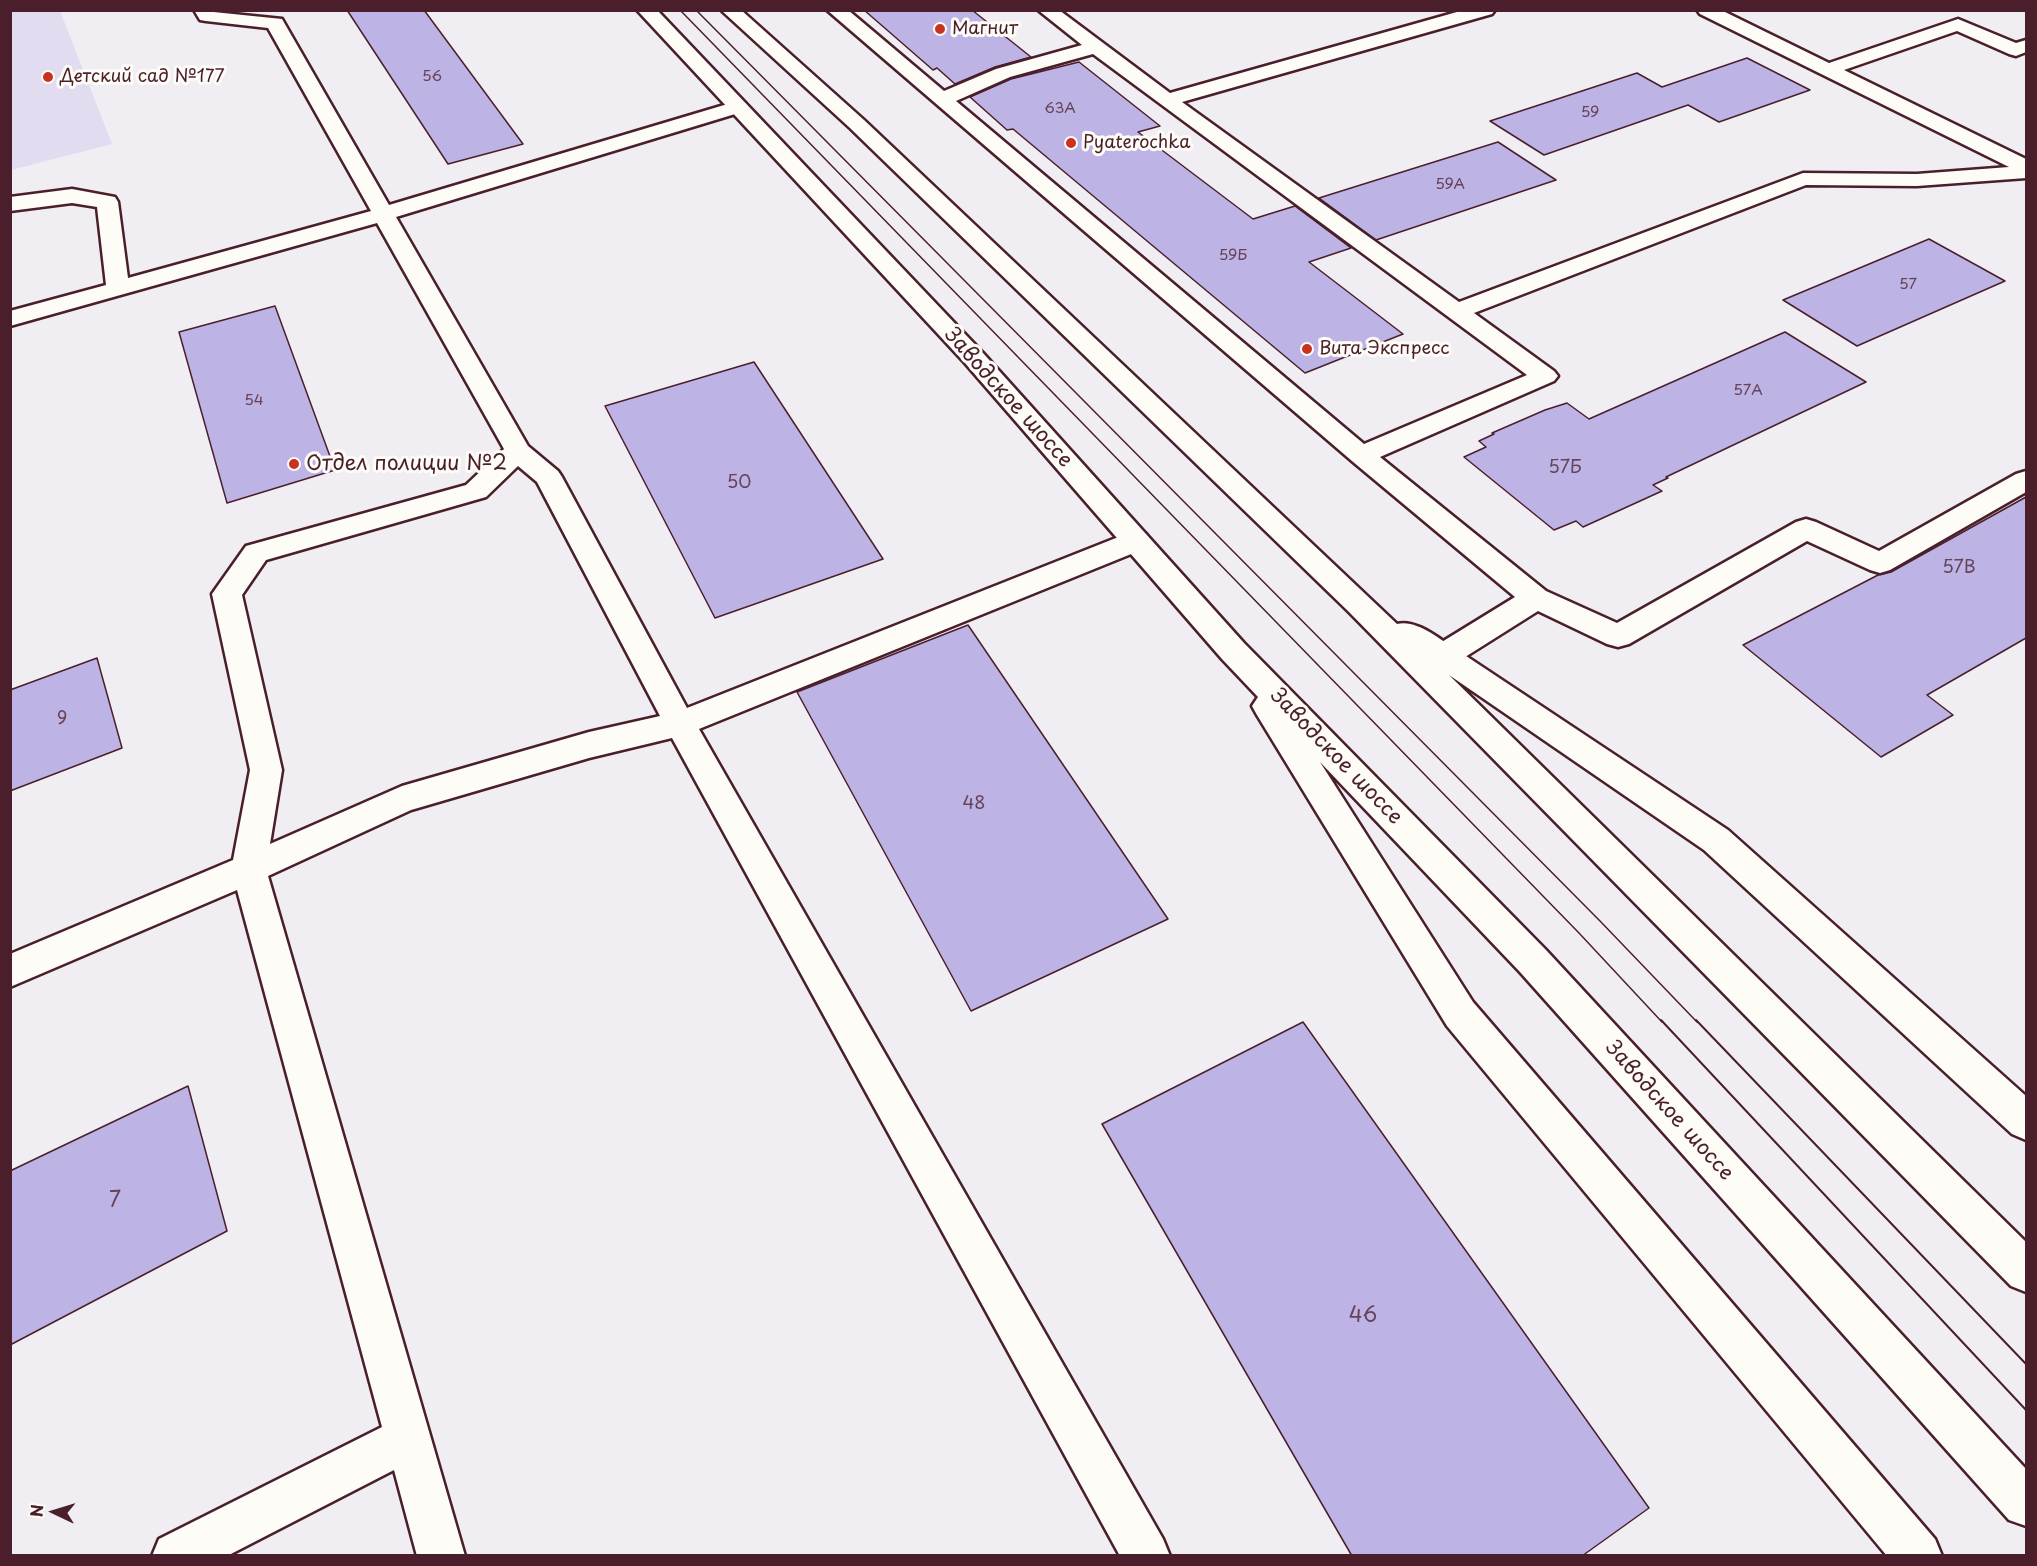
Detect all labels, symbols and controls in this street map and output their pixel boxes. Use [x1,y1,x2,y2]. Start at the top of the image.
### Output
place label: Магнит [952,18,1018,40]
marker: Магнит [933,22,947,36]
place label: Детский сад №177 [60,66,225,88]
house number: 56 [422,68,442,86]
marker: Детский сад №177 [41,70,55,84]
house number: 63А [1044,100,1076,118]
house number: 59 [1581,104,1599,122]
place label: Pyaterochka [1083,132,1190,154]
marker: Pyaterochka [1064,136,1078,150]
house number: 59А [1435,176,1465,194]
house number: 59Б [1219,247,1247,265]
house number: 57 [1899,276,1917,294]
street label: Заводское шоссе [939,323,1077,473]
place label: Вита Экспресс [1319,338,1450,360]
marker: Вита Экспресс [1300,342,1314,356]
house number: 57А [1733,382,1763,400]
house number: 54 [244,392,264,410]
place label: Отдел полиции №2 [306,451,507,477]
marker: Отдел полиции №2 [287,457,301,471]
house number: 57Б [1548,457,1582,479]
house number: 50 [727,472,751,494]
house number: 57В [1942,557,1976,579]
street label: Заводское шоссе [1265,684,1407,830]
house number: 9 [57,708,67,730]
house number: 48 [962,793,986,815]
street label: Заводское шоссе [1600,1036,1738,1186]
house number: 7 [109,1188,121,1214]
house number: 46 [1349,1303,1377,1329]
north arrow [24,1482,84,1542]
text: N [24,1504,48,1518]

